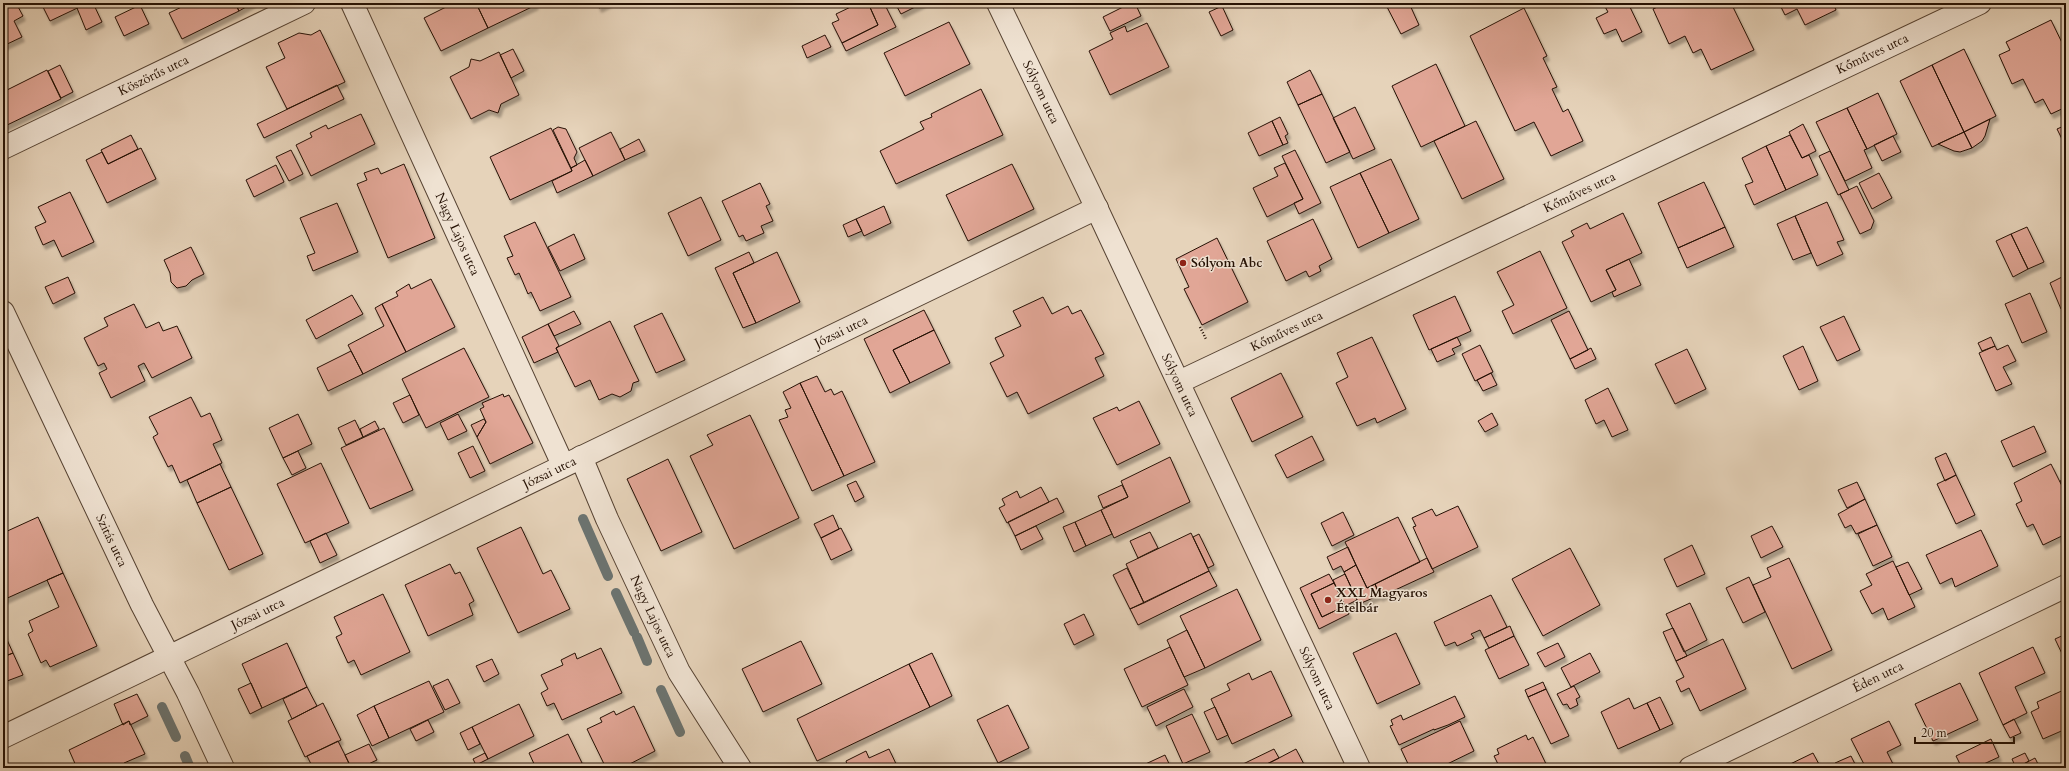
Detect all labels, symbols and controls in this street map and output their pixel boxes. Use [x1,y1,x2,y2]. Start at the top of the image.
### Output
street label: Kőműves utca [1833,29,1912,79]
street label: Köszörűs utca [115,51,192,100]
street label: Sólyom utca [1018,58,1064,127]
street label: Kőműves utca [1540,168,1619,217]
street label: Nagy Lajos utca [431,190,484,279]
place label: Sólyom Abc [1191,254,1262,272]
marker: Sólyom Abc [1178,258,1188,268]
street label: Kőműves utca [1247,306,1326,356]
street label: Józsai utca [810,311,871,353]
street label: Sólyom utca [1157,350,1202,420]
street label: Józsai utca [518,452,579,494]
street label: Szitás utca [91,511,132,570]
street label: Nagy Lajos utca [626,572,680,661]
place label: XXL Magyaros Ételbár [1336,584,1428,617]
street label: Józsai utca [226,593,288,635]
marker: XXL Magyaros Ételbár [1323,595,1333,605]
street label: Sólyom utca [1294,644,1340,713]
street label: Éden utca [1850,657,1907,697]
scale bar [1915,719,2014,745]
text: 20 m [1921,725,1948,741]

